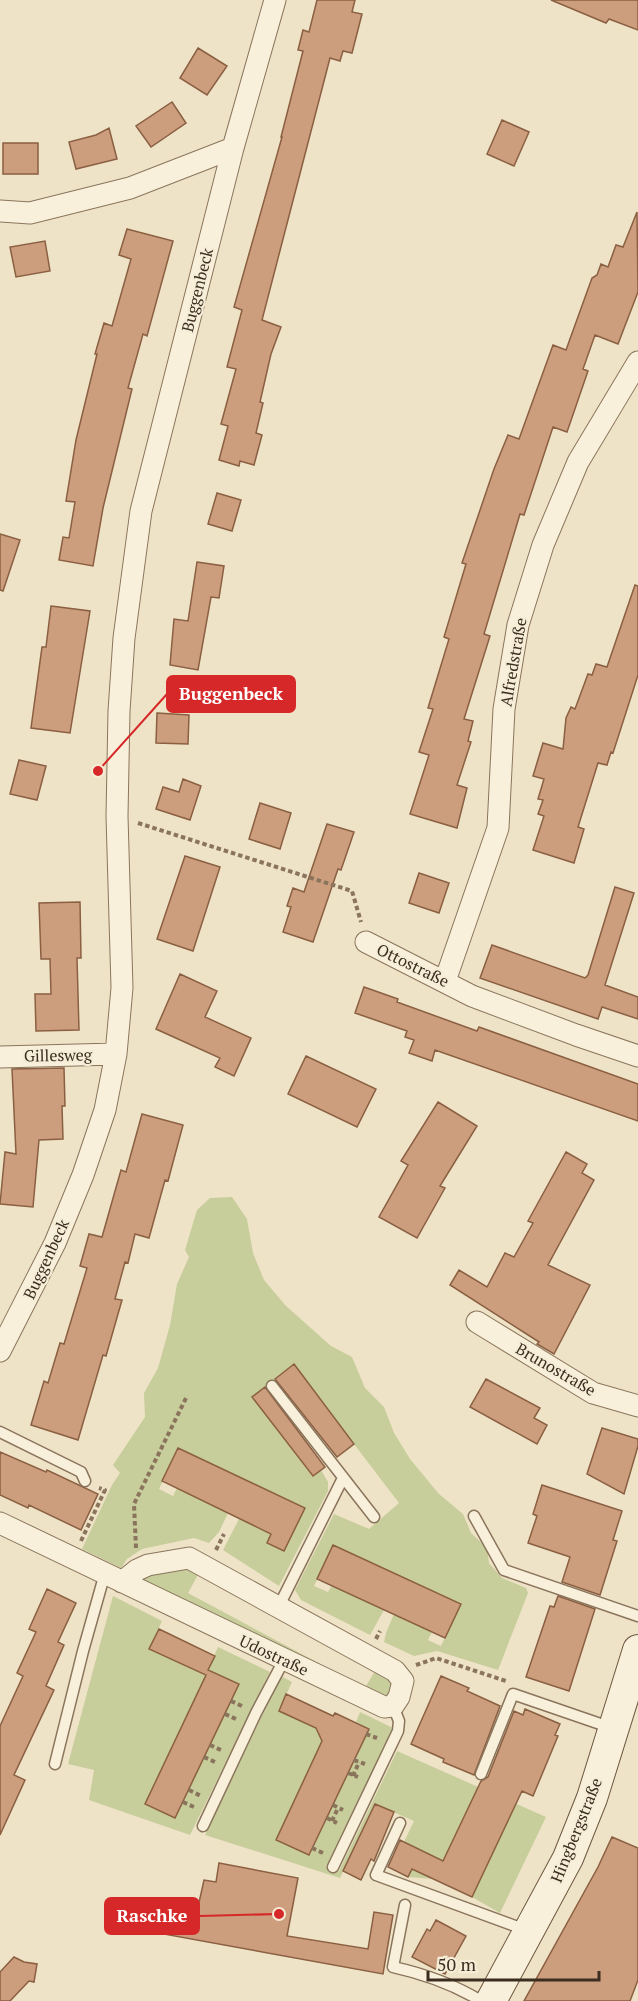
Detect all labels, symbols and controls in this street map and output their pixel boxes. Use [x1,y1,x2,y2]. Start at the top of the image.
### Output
street label: Buggenbeck [176,245,218,334]
street label: Alfredstraße [494,616,532,708]
callout: Buggenbeck [167,676,295,712]
text: Buggenbeck [179,681,283,705]
street label: Ottostraße [373,938,453,992]
street label: Gillesweg [24,1043,93,1067]
street label: Buggenbeck [18,1215,74,1303]
street label: Brunostraße [512,1337,600,1401]
street label: Udostraße [236,1629,312,1681]
street label: Hingbergstraße [545,1774,607,1886]
callout: Raschke [105,1898,199,1934]
text: Raschke [117,1903,188,1927]
scale bar [428,1944,599,1982]
text: 50 m [437,1952,477,1976]

